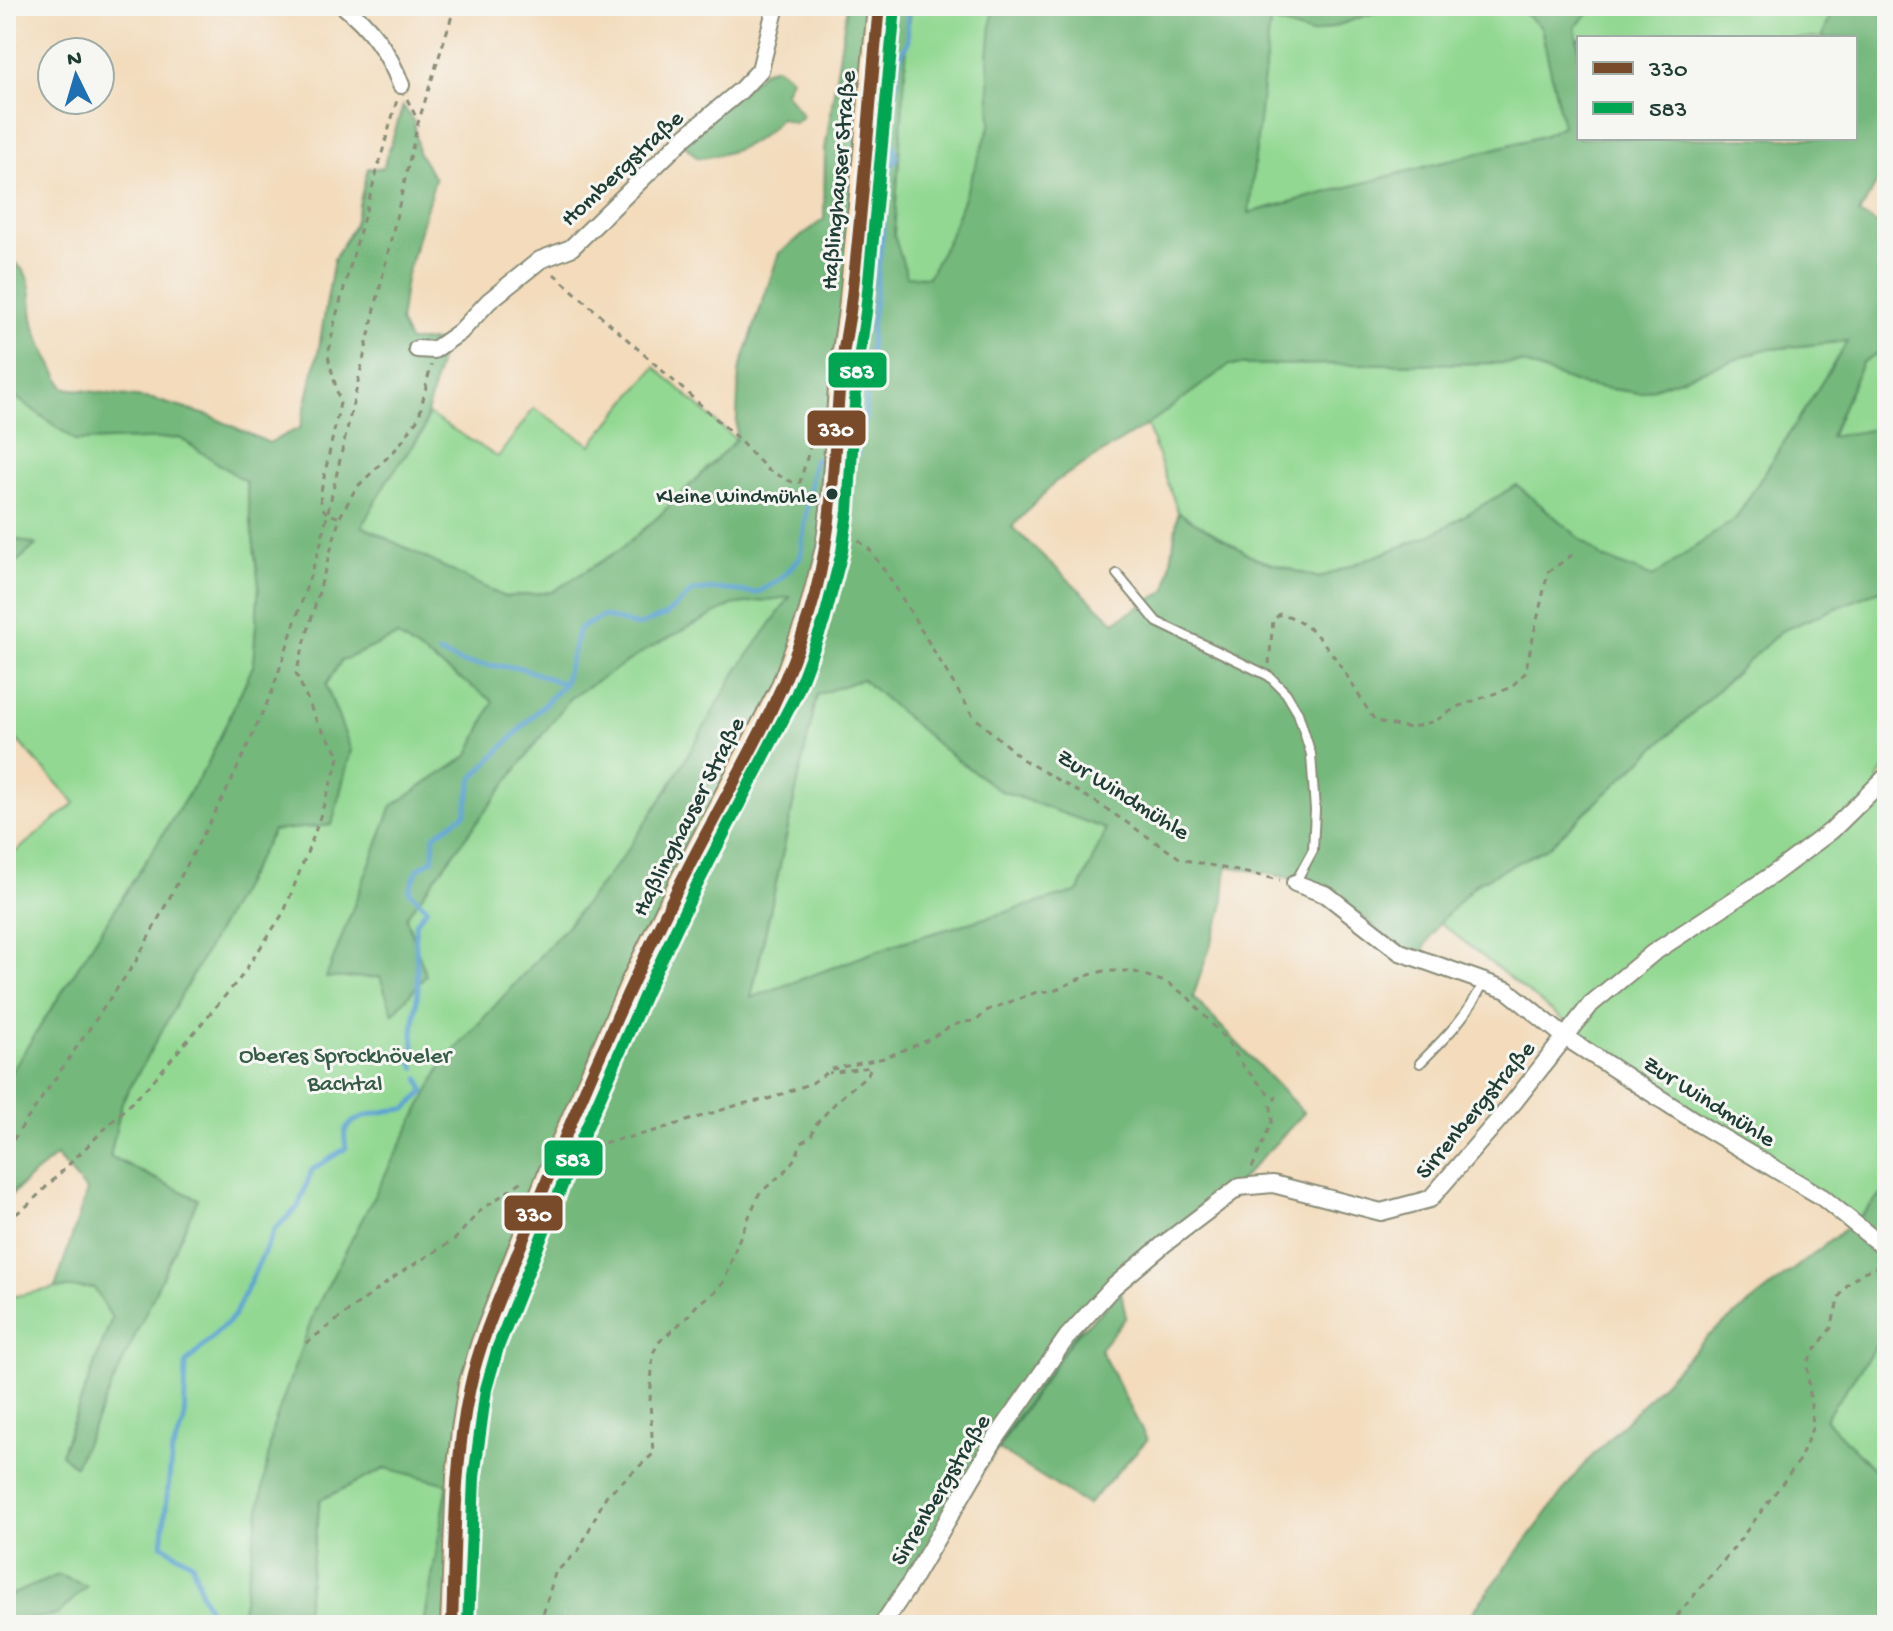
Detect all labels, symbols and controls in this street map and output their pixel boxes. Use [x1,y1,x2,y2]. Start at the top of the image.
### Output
north arrow [36,36,116,116]
legend [1577,36,1857,140]
text: N [66,46,83,74]
text: 330 [1648,57,1688,86]
street label: Haßlinghauser Straße [816,69,865,291]
text: 583 [1649,97,1687,126]
street label: Hombergstraße [556,105,691,234]
line badge: 583 [827,351,888,389]
text: 583 [839,361,875,387]
line badge: 330 [806,409,867,447]
text: 330 [817,419,854,445]
place label: Kleine Windmühle [656,485,818,511]
marker: Kleine Windmühle [824,486,840,502]
street label: Haßlinghauser Straße [627,713,753,922]
street label: Zur Windmühle [1050,744,1194,849]
street label: Sirrenbergstraße [1410,1036,1543,1186]
park label: Oberes Sprockhöveler Bachtal [239,1043,454,1100]
street label: Zur Windmühle [1636,1051,1780,1156]
line badge: 583 [543,1139,604,1177]
text: 583 [555,1149,591,1175]
line badge: 330 [503,1194,564,1232]
text: 330 [515,1204,552,1230]
street label: Sirrenbergstraße [885,1409,999,1572]

